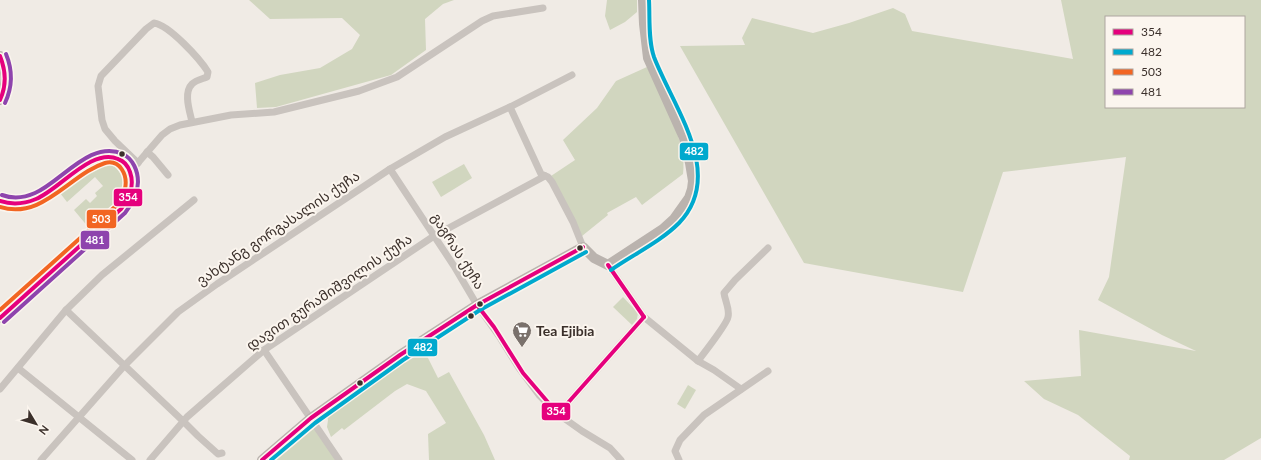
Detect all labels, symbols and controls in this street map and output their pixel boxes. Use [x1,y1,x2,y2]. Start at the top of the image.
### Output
legend [1105,16,1245,108]
text: 354 [1141,24,1162,39]
text: 482 [1141,44,1162,59]
text: 503 [1141,64,1162,79]
text: 481 [1141,84,1162,99]
line badge: 482 [679,142,709,161]
text: 482 [684,144,704,157]
unlabelled marker [117,149,127,159]
street label: ვახტანგ გორგასალის ქუჩა [193,167,363,289]
line badge: 354 [113,188,143,207]
text: 354 [118,190,138,203]
line badge: 503 [86,209,117,229]
street label: გაგრას ქუჩა [427,209,489,293]
text: 503 [91,212,111,225]
line badge: 481 [80,230,110,250]
street label: დავით გურამიშვილის ქუჩა [243,230,415,354]
text: 481 [85,233,105,246]
unlabelled marker [575,243,585,253]
unlabelled marker [475,299,485,309]
unlabelled marker [466,311,476,321]
supermarket icon: Tea Ejibia [511,320,533,348]
place label: Tea Ejibia [536,322,594,339]
line badge: 482 [407,338,438,357]
text: 482 [413,340,433,353]
unlabelled marker [355,378,365,388]
line badge: 354 [541,402,571,421]
north arrow [16,404,56,444]
text: 354 [546,404,566,417]
text: N [37,423,52,438]

